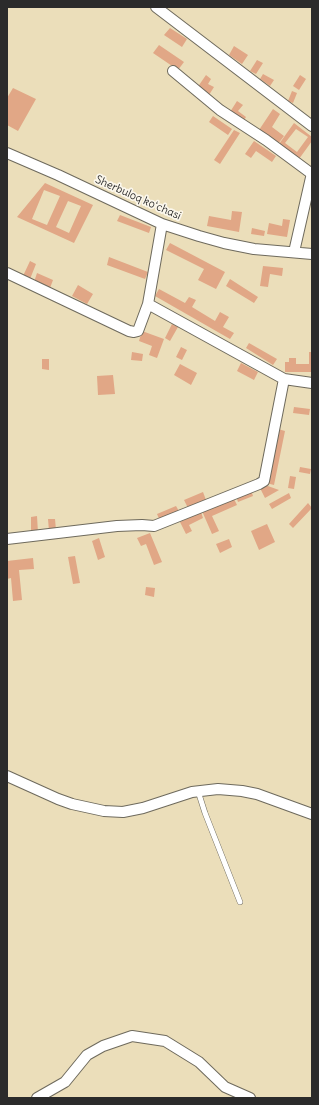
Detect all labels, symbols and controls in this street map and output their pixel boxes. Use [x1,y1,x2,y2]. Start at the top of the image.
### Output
street label: Sherbuloq koʻchasi [93,173,183,223]

